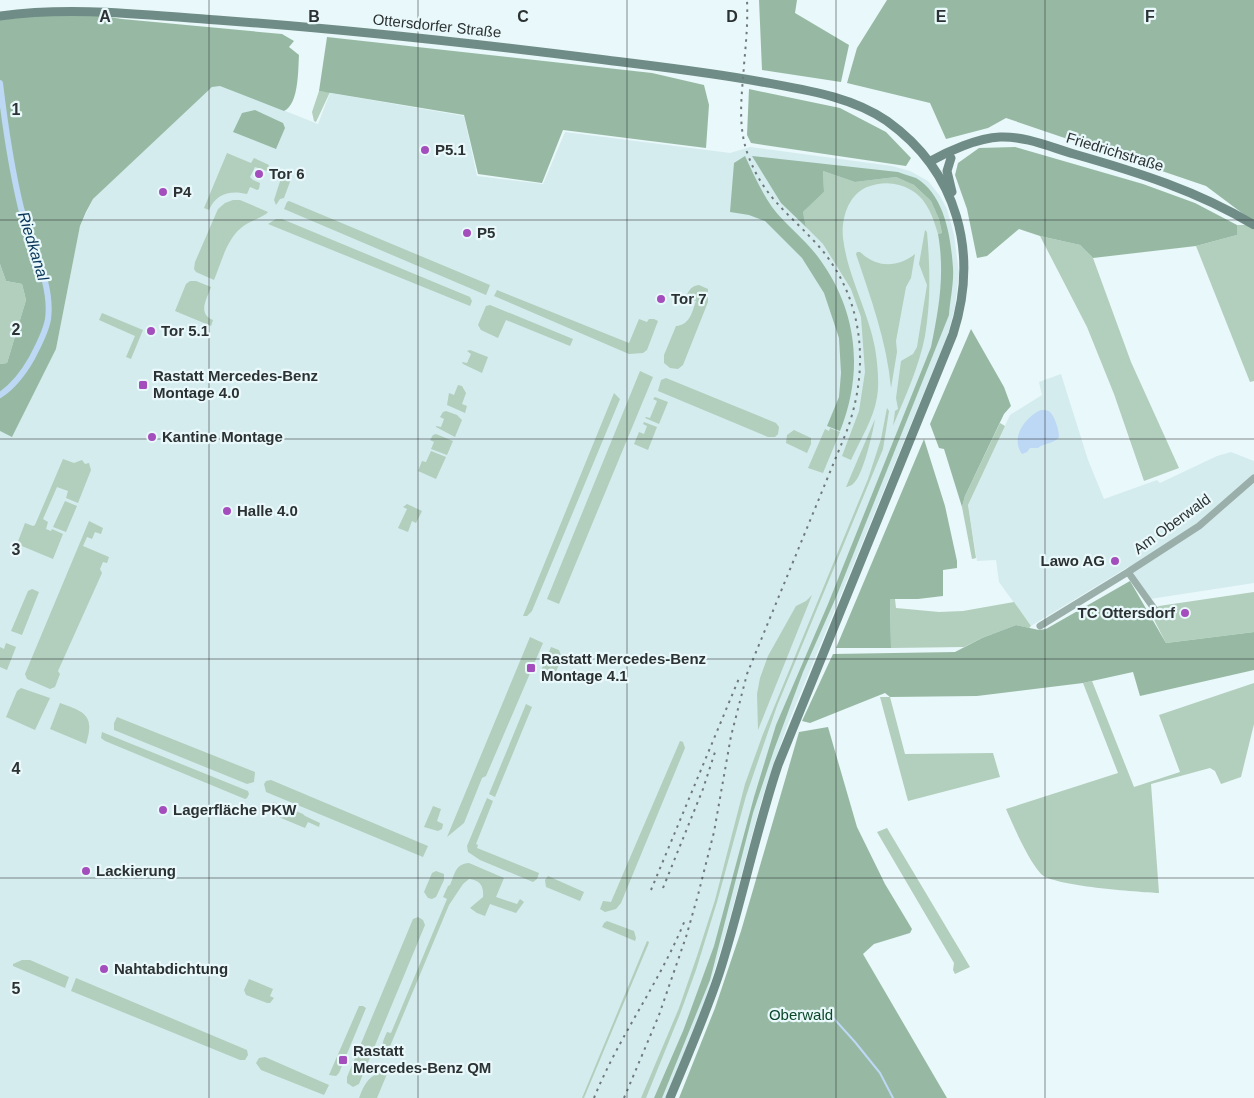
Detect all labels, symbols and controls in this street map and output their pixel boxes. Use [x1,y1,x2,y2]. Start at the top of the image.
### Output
text: A [99,8,111,25]
text: B [308,8,320,25]
text: C [517,8,529,25]
text: D [726,8,738,25]
text: E [936,8,947,25]
text: F [1145,8,1155,25]
street label: Ottersdorfer Straße [372,10,502,41]
text: 1 [12,101,21,118]
street label: Friedrichstraße [1064,129,1166,174]
place label: P5.1 [435,141,466,158]
marker: P5.1 [419,144,431,156]
place label: Tor 6 [269,165,305,182]
marker: Tor 6 [253,168,265,180]
place label: P4 [173,183,192,200]
marker: P4 [157,186,169,198]
water label: Riedkanal [15,210,52,283]
place label: P5 [477,224,495,241]
marker: P5 [461,227,473,239]
place label: Tor 7 [671,290,707,307]
marker: Tor 7 [655,293,667,305]
text: 2 [12,321,21,338]
place label: Tor 5.1 [161,322,209,339]
marker: Tor 5.1 [145,325,157,337]
place label: Rastatt Mercedes-Benz Montage 4.0 [153,367,318,401]
marker: Rastatt Mercedes-Benz Montage 4.0 [137,379,149,391]
place label: Kantine Montage [162,428,283,445]
marker: Kantine Montage [146,431,158,443]
street label: Am Oberwald [1130,490,1213,557]
place label: Halle 4.0 [237,502,298,519]
marker: Halle 4.0 [221,505,233,517]
text: 3 [12,541,21,558]
place label: Lawo AG [1041,552,1105,569]
marker: Lawo AG [1109,555,1121,567]
place label: TC Ottersdorf [1078,604,1176,621]
marker: TC Ottersdorf [1179,607,1191,619]
place label: Rastatt Mercedes-Benz Montage 4.1 [541,650,706,684]
marker: Rastatt Mercedes-Benz Montage 4.1 [525,662,537,674]
text: 4 [12,760,21,777]
place label: Lagerfläche PKW [173,801,297,818]
marker: Lagerfläche PKW [157,804,169,816]
place label: Lackierung [96,862,176,879]
marker: Lackierung [80,865,92,877]
place label: Nahtabdichtung [114,960,228,977]
marker: Nahtabdichtung [98,963,110,975]
text: 5 [12,980,21,997]
park label: Oberwald [769,1006,833,1023]
place label: Rastatt Mercedes-Benz QM [353,1042,491,1076]
marker: Rastatt Mercedes-Benz QM [337,1054,349,1066]

